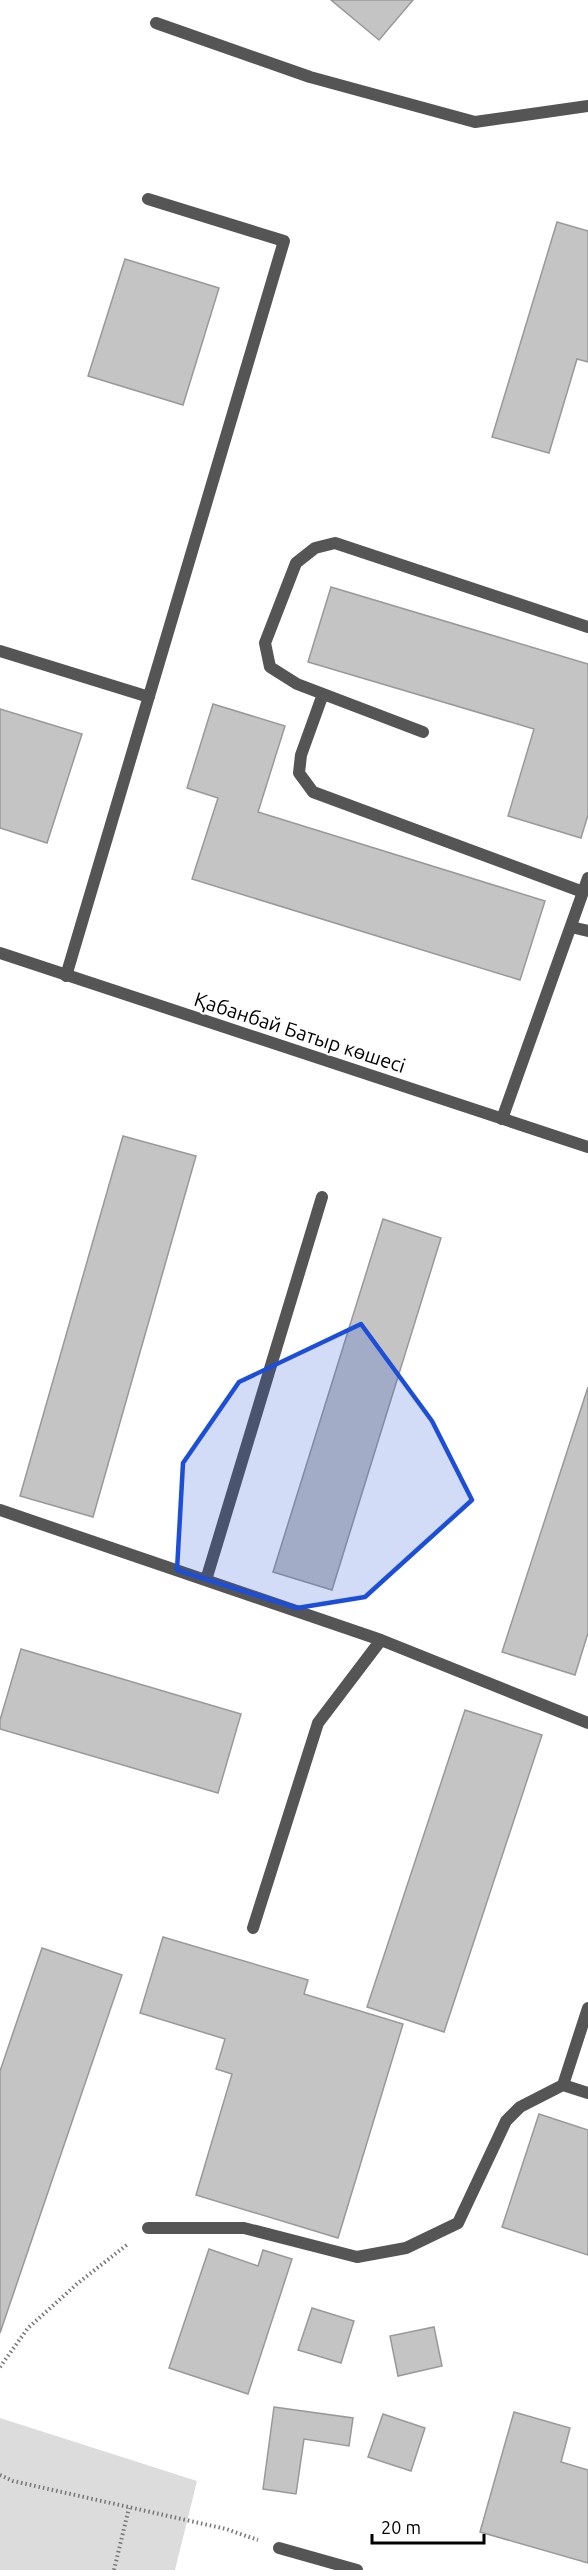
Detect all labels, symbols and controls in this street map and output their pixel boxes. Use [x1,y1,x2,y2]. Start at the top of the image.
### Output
street label: Қабанбай Батыр көшесі [191,987,409,1077]
scale bar [372,2507,484,2545]
text: 20 m [381,2517,421,2537]

